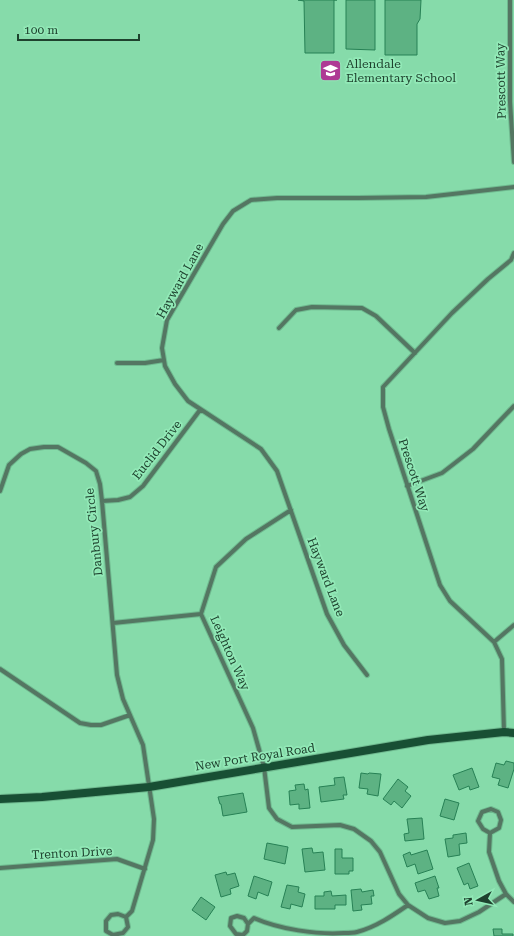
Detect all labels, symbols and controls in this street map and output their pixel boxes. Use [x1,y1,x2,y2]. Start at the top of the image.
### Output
scale bar [18,16,139,42]
text: 100 m [24,23,58,37]
street label: Prescott Way [493,42,509,119]
place label: Allendale Elementary School [346,57,456,85]
school or university icon: Allendale Elementary School [317,58,343,84]
street label: Hayward Lane [154,241,207,321]
street label: Euclid Drive [129,417,185,482]
street label: Prescott Way [396,437,433,514]
street label: Danbury Circle [82,487,106,577]
street label: Hayward Lane [304,535,348,619]
street label: Leighton Way [207,614,253,693]
street label: New Port Royal Road [194,741,316,773]
street label: Trenton Drive [31,844,113,862]
north arrow [458,880,498,920]
text: N [461,896,476,906]

